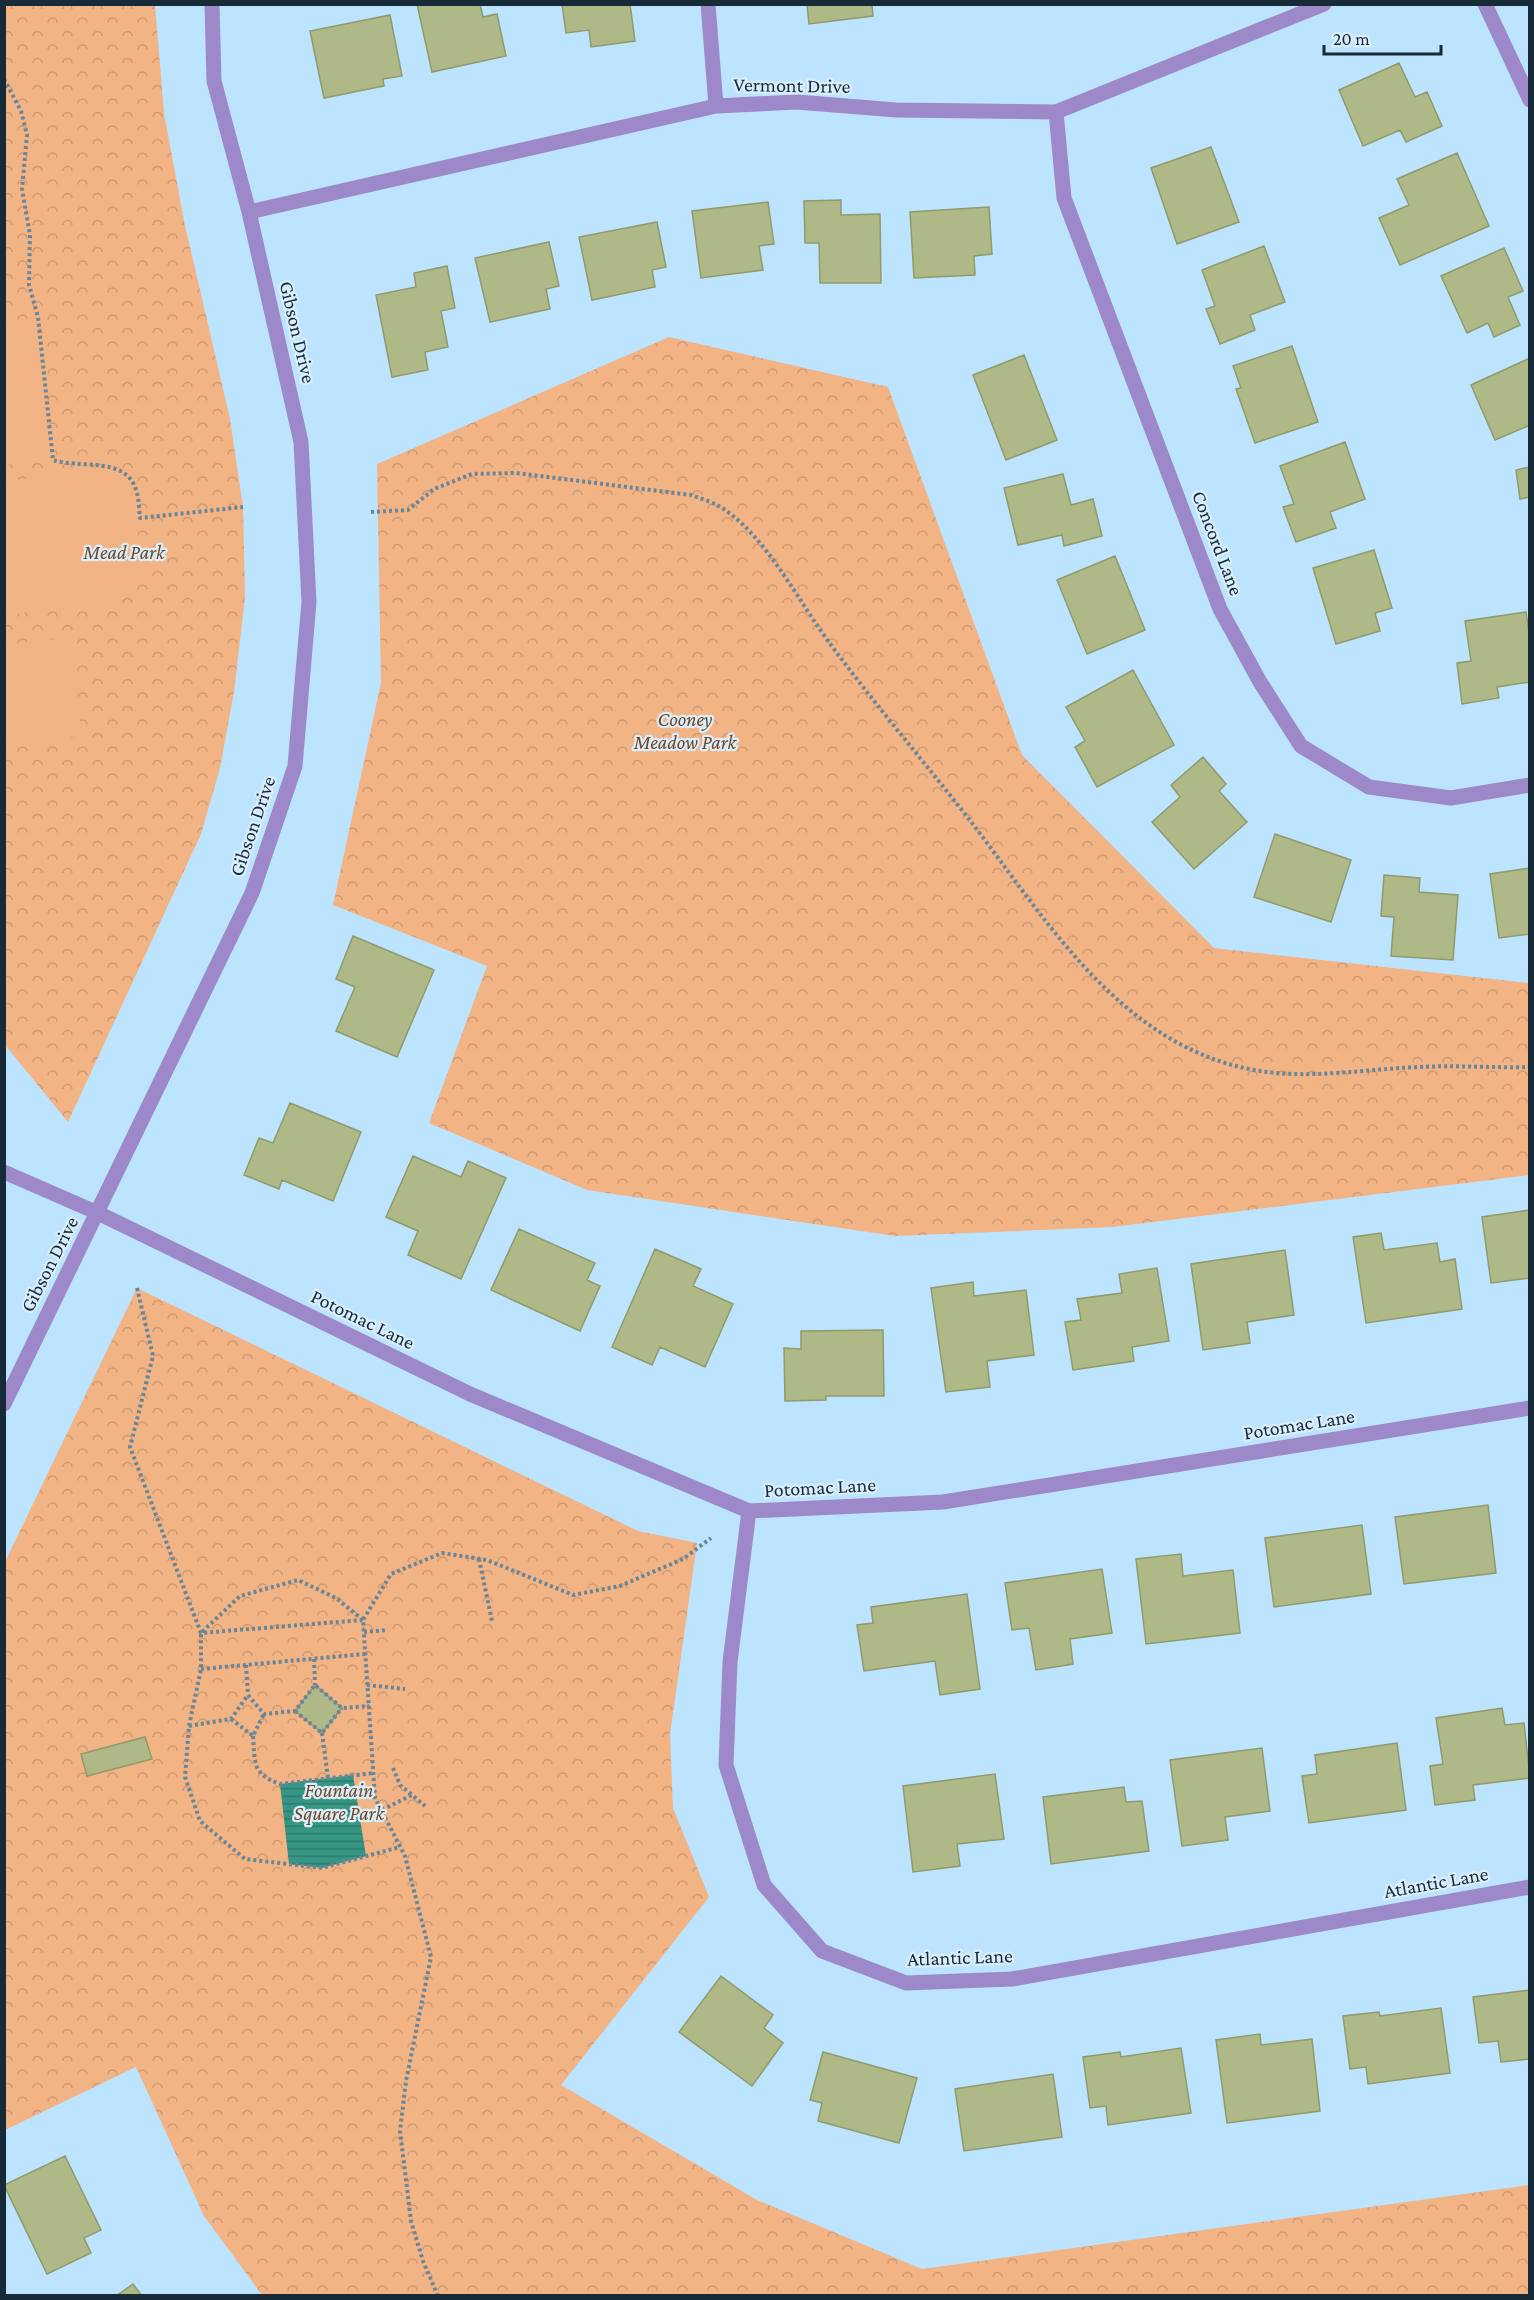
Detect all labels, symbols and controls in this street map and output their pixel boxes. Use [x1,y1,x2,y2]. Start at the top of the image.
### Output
scale bar [1324,18,1441,56]
text: 20 m [1333,29,1370,49]
street label: Vermont Drive [733,73,851,97]
street label: Gibson Drive [276,279,320,385]
street label: Concord Lane [1188,488,1248,599]
park label: Mead Park [82,541,166,563]
park label: Cooney Meadow Park [633,708,738,753]
street label: Gibson Drive [225,773,279,879]
street label: Gibson Drive [16,1213,82,1315]
street label: Potomac Lane [308,1285,418,1354]
street label: Potomac Lane [1242,1404,1356,1444]
street label: Potomac Lane [763,1473,877,1501]
park label: Fountain Square Park [294,1779,385,1825]
street label: Atlantic Lane [1382,1862,1490,1902]
street label: Atlantic Lane [907,1944,1013,1970]

